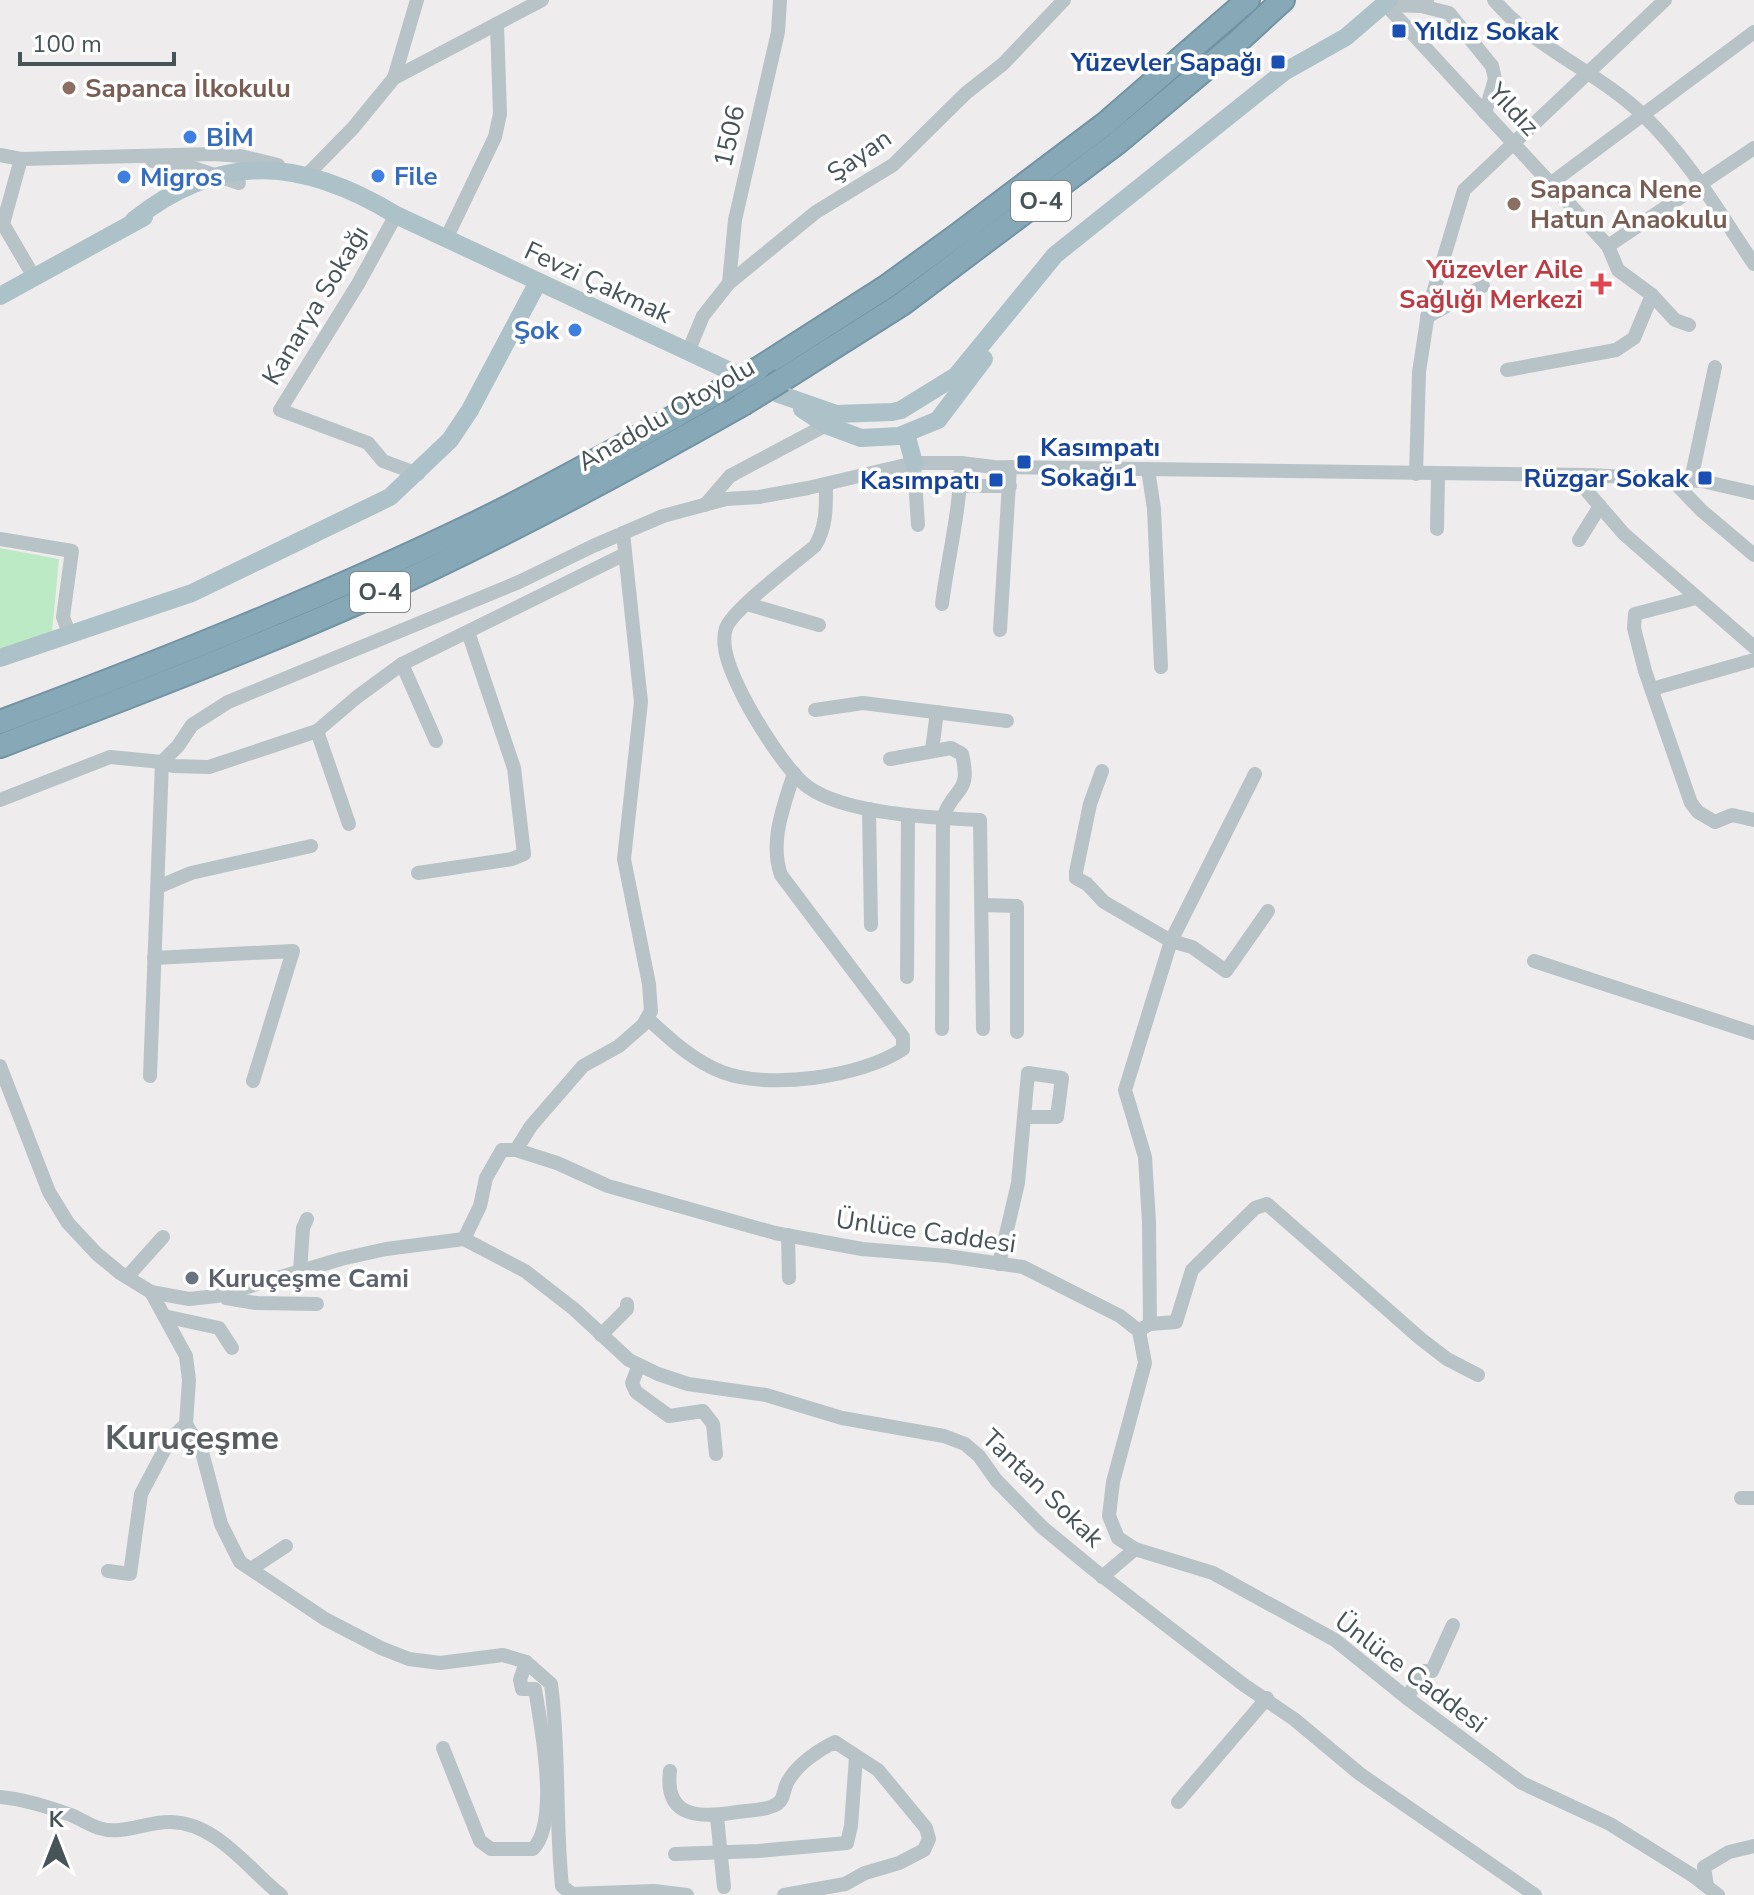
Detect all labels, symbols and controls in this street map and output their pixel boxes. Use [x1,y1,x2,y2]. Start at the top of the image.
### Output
place label: Yıldız Sokak [1414,14,1560,49]
scale bar [20,16,174,66]
marker: Yıldız Sokak [1390,22,1408,40]
text: 100 m [32,28,102,60]
place label: Yüzevler Sapağı [1070,45,1262,80]
marker: Yüzevler Sapağı [1269,53,1287,71]
place label: Sapanca İlkokulu [85,71,291,106]
street label: Yıldız [1480,75,1547,143]
marker: Sapanca İlkokulu [60,79,78,97]
street label: 1506 [705,102,754,170]
place label: BİM [206,120,254,155]
street label: Şayan [820,121,899,190]
marker: BİM [181,128,199,146]
place label: File [394,159,438,194]
place label: Migros [140,160,223,195]
marker: File [369,167,387,185]
marker: Migros [115,168,133,186]
place label: Sapanca Nene Hatun Anaokulu [1530,172,1728,237]
road number: O-4 [1011,181,1071,221]
marker: Sapanca Nene Hatun Anaokulu [1505,195,1523,213]
street label: Kanarya Sokağı [254,219,377,392]
street label: Fevzi Çakmak [519,233,678,332]
place label: Yüzevler Aile Sağlığı Merkezi [1399,252,1583,317]
marker: Yüzevler Aile Sağlığı Merkezi [1590,273,1612,295]
place label: Şok [514,313,560,348]
marker: Şok [566,321,584,339]
street label: Anadolu Otoyolu [571,349,761,479]
place label: Kasımpatı Sokağı1 [1040,430,1160,495]
marker: Kasımpatı Sokağı1 [1015,453,1033,471]
place label: Rüzgar Sokak [1524,461,1690,496]
place label: Kasımpatı [860,463,980,498]
marker: Rüzgar Sokak [1696,469,1714,487]
marker: Kasımpatı [987,471,1005,489]
road number: O-4 [350,572,410,612]
street label: Ünlüce Caddesi [833,1202,1018,1261]
place label: Kuruçeşme Cami [208,1261,409,1296]
marker: Kuruçeşme Cami [183,1269,201,1287]
district label: Kuruçeşme [105,1415,279,1461]
street label: Tantan Sokak [974,1421,1112,1556]
street label: Ünlüce Caddesi [1328,1604,1494,1741]
north arrow [16,1799,96,1879]
text: K [49,1805,65,1835]

